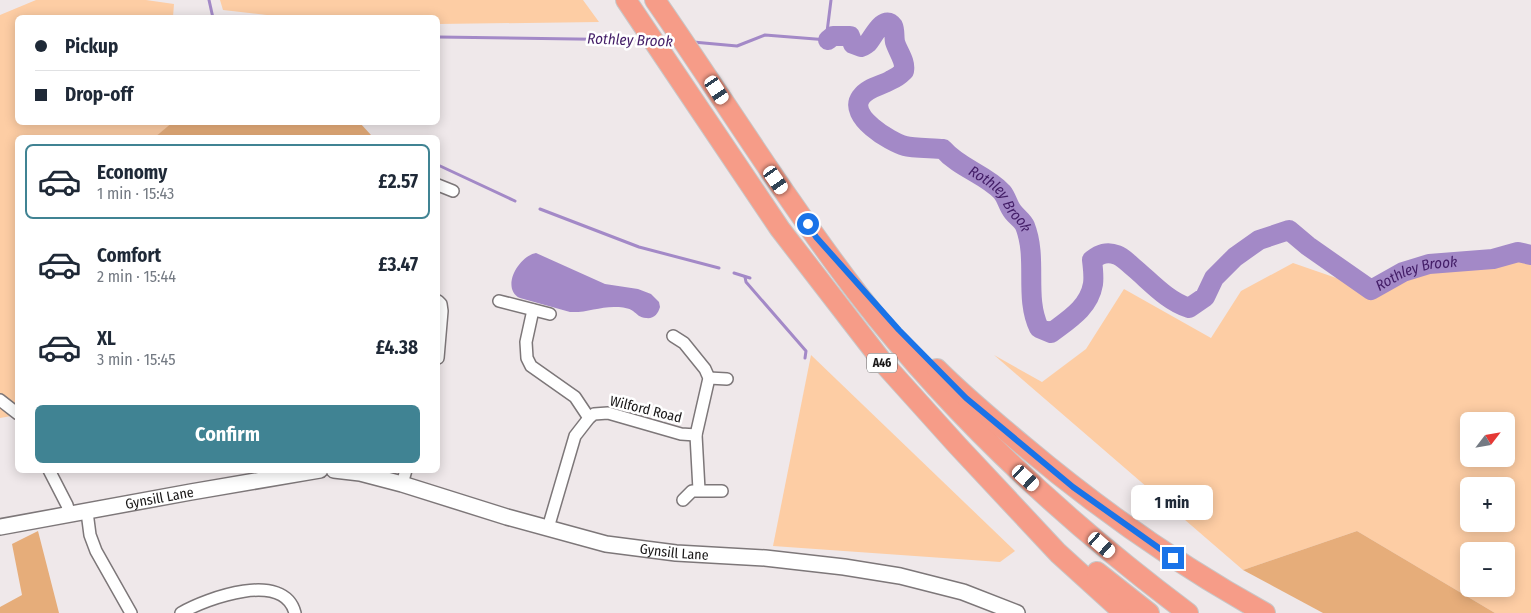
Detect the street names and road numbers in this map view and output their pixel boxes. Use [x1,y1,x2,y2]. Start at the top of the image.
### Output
road number: A46 [867,353,897,372]
street label: Wilford Road [608,392,684,427]
street label: Gynsill Lane [124,484,195,513]
street label: Gynsill Lane [639,540,709,564]

